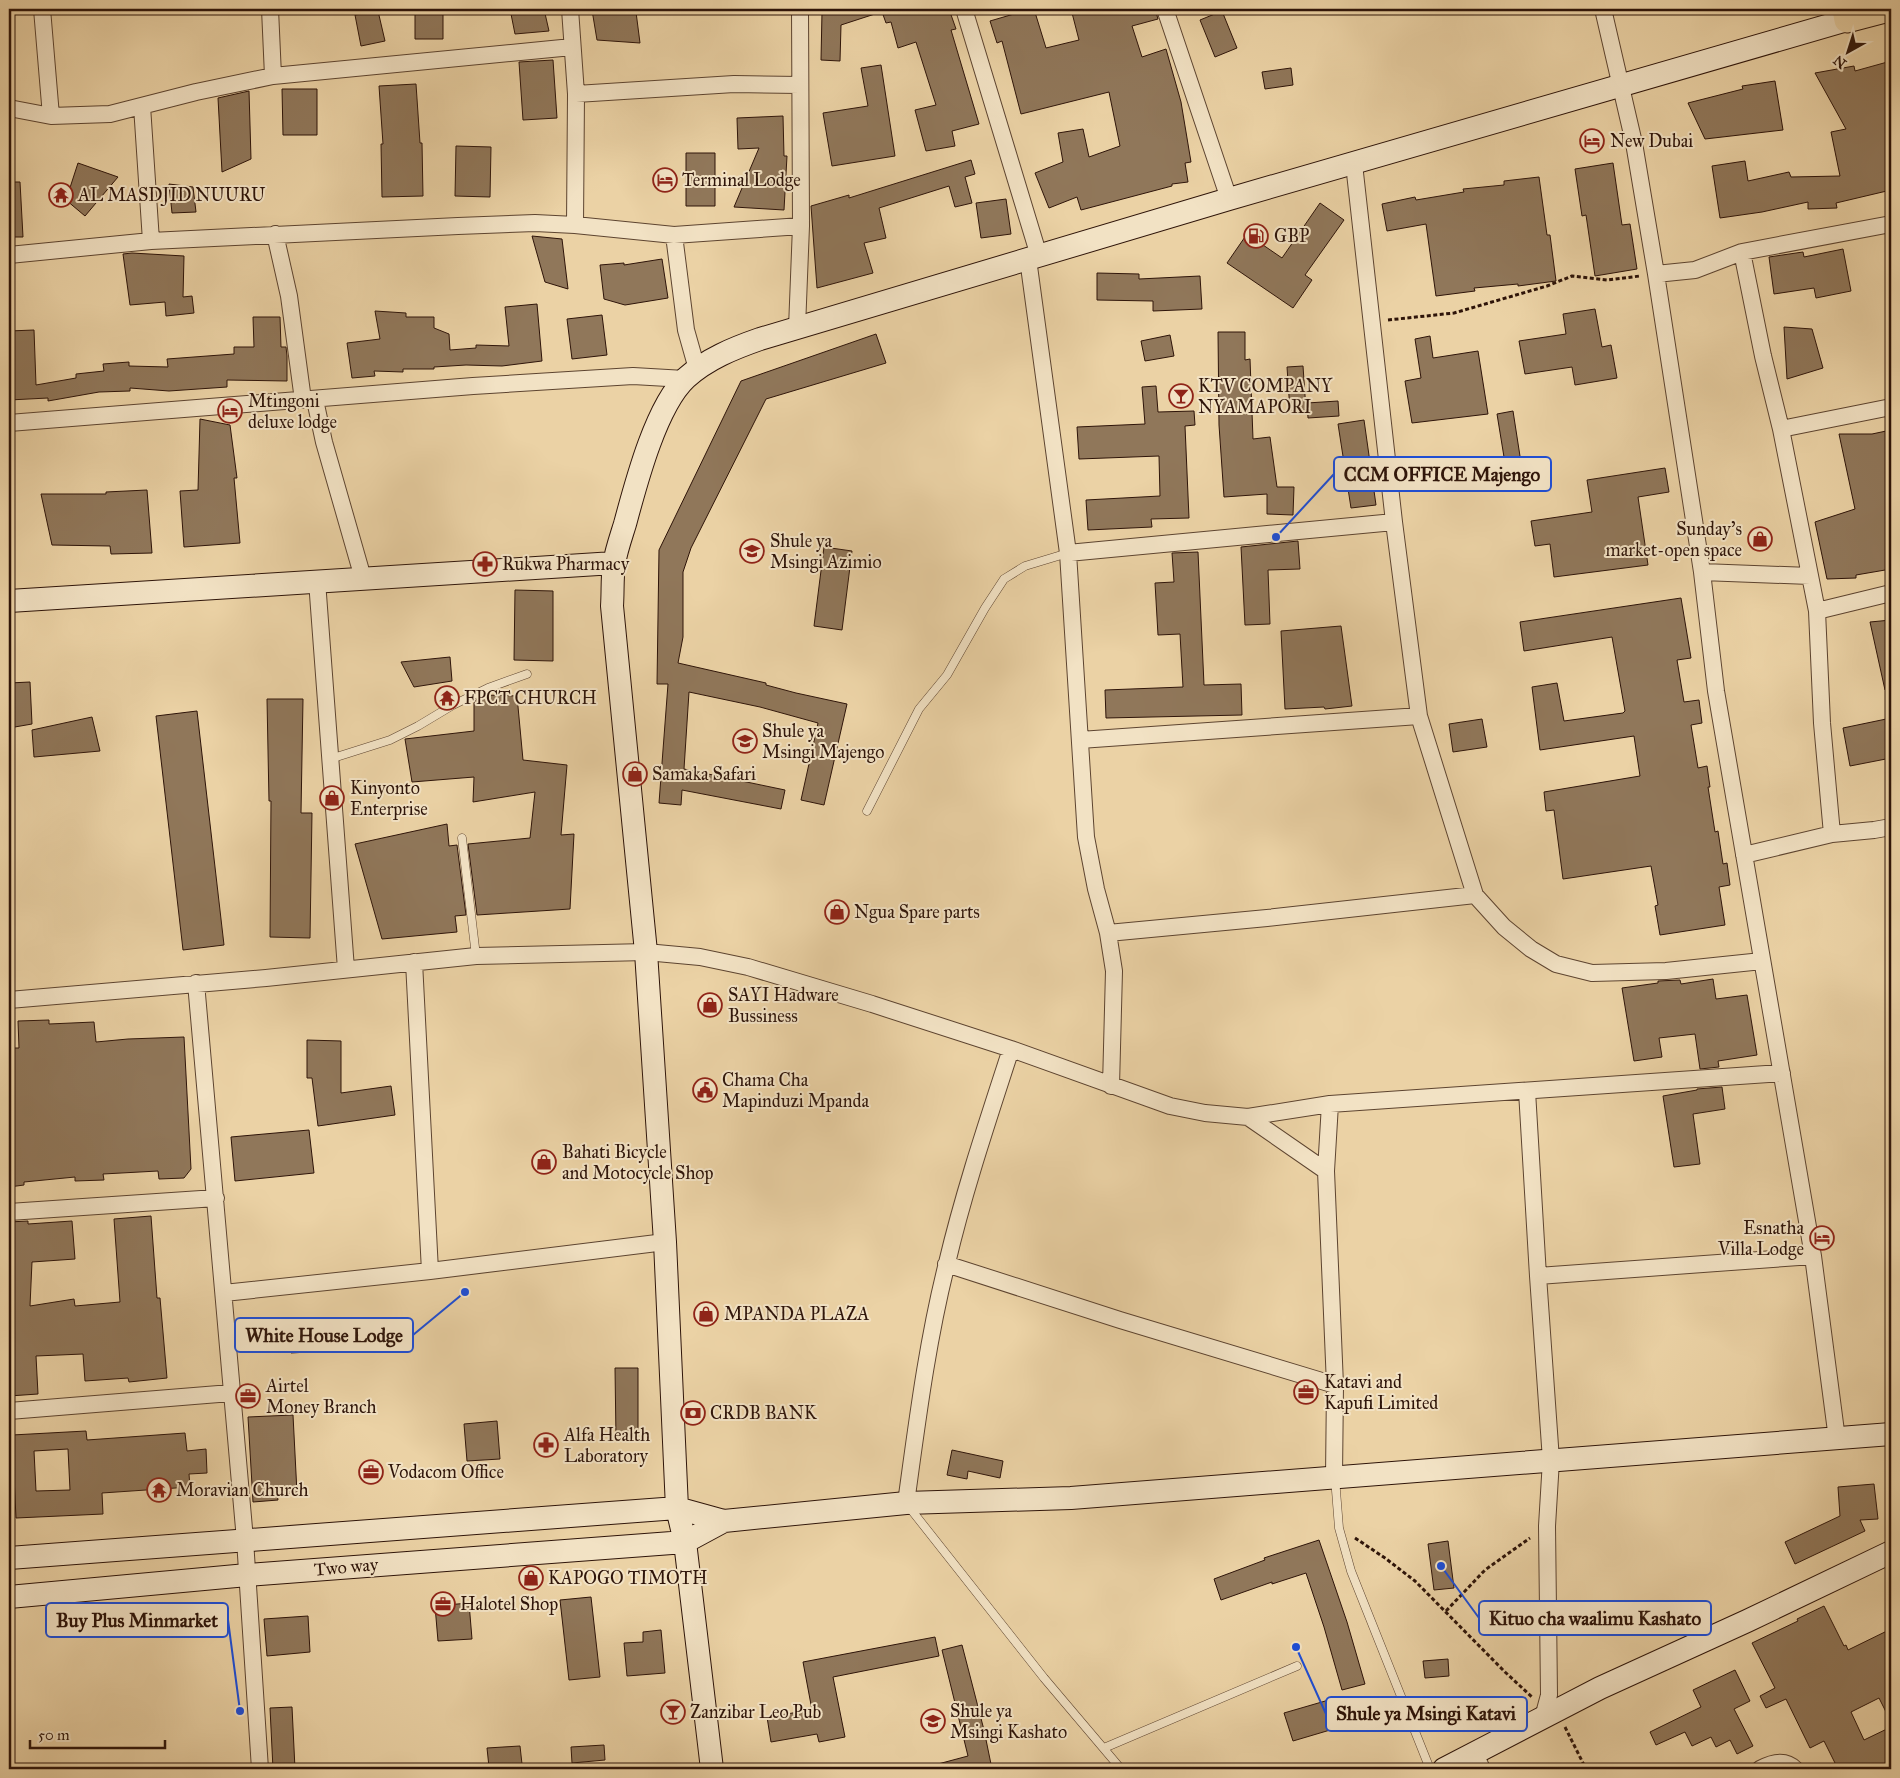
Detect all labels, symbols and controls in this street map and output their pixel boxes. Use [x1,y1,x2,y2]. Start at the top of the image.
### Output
north arrow [1822,28,1872,78]
text: N [1830,51,1850,72]
hotel icon: New Dubai [1579,128,1605,154]
place label: New Dubai [1610,130,1693,152]
hotel icon: Terminal Lodge [652,167,678,193]
place label: Terminal Lodge [682,169,801,192]
temple icon: AL MASDJID NUURU [48,182,74,208]
place label: AL MASDJID NUURU [77,184,266,207]
fuel station icon: GBP [1243,223,1269,249]
place label: GBP [1274,225,1309,247]
place label: KTV COMPANY NYAMAPORI [1198,375,1333,418]
bar icon: KTV COMPANY NYAMAPORI [1168,383,1194,409]
place label: Mtingoni deluxe lodge [248,390,337,434]
hotel icon: Mtingoni deluxe lodge [217,398,243,424]
callout: CCM OFFICE Majengo [1334,457,1551,491]
text: CCM OFFICE Majengo [1344,463,1540,487]
place label: Sunday's market-open space [1606,518,1742,561]
shop icon: Sunday's market-open space [1747,526,1773,552]
place label: Shule ya Msingi Azimio [770,530,882,574]
school or university icon: Shule ya Msingi Azimio [739,538,765,564]
pharmacy icon: Rukwa Pharmacy [472,551,498,577]
place label: Rukwa Pharmacy [502,553,630,575]
temple icon: FPCT CHURCH [434,685,460,711]
place label: FPCT CHURCH [464,687,597,709]
place label: Shule ya Msingi Majengo [762,720,884,764]
school or university icon: Shule ya Msingi Majengo [732,728,758,754]
shop icon: Samaka Safari [622,761,648,787]
place label: Samaka Safari [652,763,756,785]
place label: Kinyonto Enterprise [350,777,428,820]
shop icon: Kinyonto Enterprise [319,785,345,811]
shop icon: Ngua Spare parts [824,899,850,925]
place label: Ngua Spare parts [854,901,980,924]
place label: SAYI Hadware Bussiness [728,984,839,1027]
shop icon: SAYI Hadware Bussiness [697,992,723,1018]
place label: Chama Cha Mapinduzi Mpanda [722,1069,869,1112]
public building icon: Chama Cha Mapinduzi Mpanda [692,1077,718,1103]
place label: Bahati Bicycle and Motocycle Shop [562,1141,714,1184]
shop icon: Bahati Bicycle and Motocycle Shop [531,1149,557,1175]
place label: Esnatha Villa Lodge [1717,1217,1804,1261]
hotel icon: Esnatha Villa Lodge [1809,1225,1835,1251]
shop icon: MPANDA PLAZA [693,1301,719,1327]
place label: MPANDA PLAZA [724,1303,869,1325]
callout: White House Lodge [235,1318,413,1352]
text: White House Lodge [245,1324,403,1348]
place label: Katavi and Kapufi Limited [1324,1371,1438,1414]
place label: Airtel Money Branch [265,1375,377,1418]
office icon: Katavi and Kapufi Limited [1293,1379,1319,1405]
office icon: Airtel Money Branch [235,1383,261,1409]
bank icon: CRDB BANK [680,1400,706,1426]
place label: CRDB BANK [710,1402,818,1424]
place label: Alfa Health Laboratory [563,1424,650,1467]
pharmacy icon: Alfa Health Laboratory [533,1432,559,1458]
office icon: Vodacom Office [358,1459,384,1485]
place label: Vodacom Office [387,1461,504,1483]
temple icon: Moravian Church [146,1477,172,1503]
place label: Moravian Church [176,1479,309,1501]
street label: Two way [313,1553,380,1581]
shop icon: KAPOGO TIMOTH [518,1565,544,1591]
place label: KAPOGO TIMOTH [548,1567,708,1589]
office icon: Halotel Shop [430,1591,456,1617]
place label: Halotel Shop [460,1593,558,1615]
callout: Kituo cha waalimu Kashato [1479,1601,1711,1635]
callout: Buy Plus Minmarket [46,1603,228,1637]
text: Kituo cha waalimu Kashato [1489,1607,1701,1630]
text: Buy Plus Minmarket [56,1609,218,1633]
callout: Shule ya Msingi Katavi [1326,1697,1527,1731]
bar icon: Zanzibar Leo Pub [660,1699,686,1725]
place label: Shule ya Msingi Kashato [950,1700,1067,1744]
place label: Zanzibar Leo Pub [690,1701,822,1723]
text: Shule ya Msingi Katavi [1336,1702,1517,1726]
school or university icon: Shule ya Msingi Kashato [920,1708,946,1734]
scale bar [30,1718,165,1750]
text: 50 m [38,1726,70,1744]

